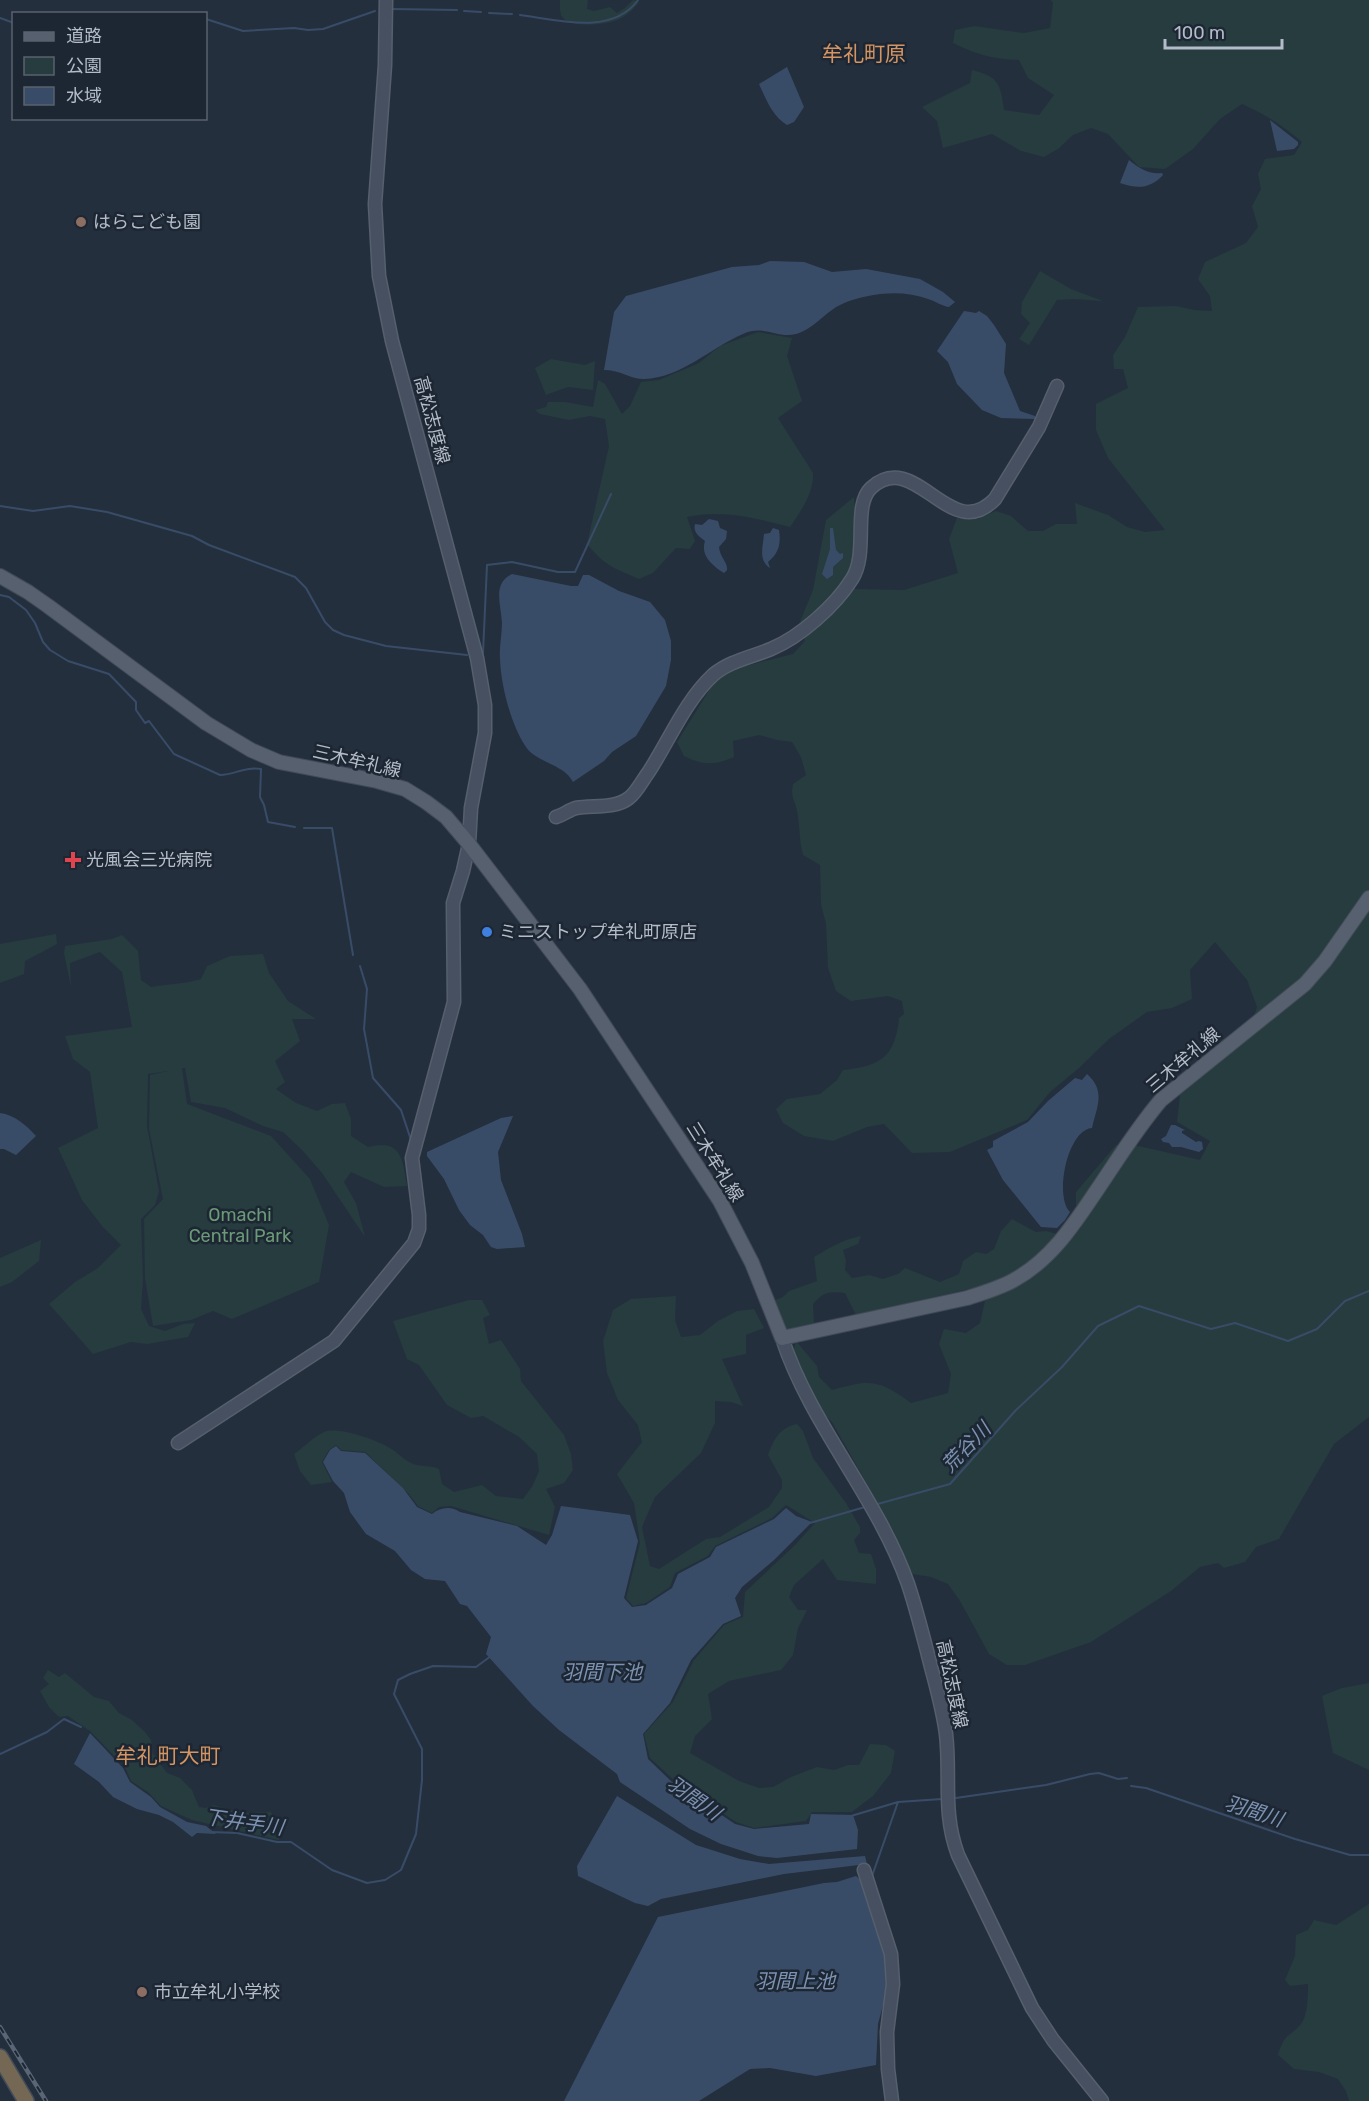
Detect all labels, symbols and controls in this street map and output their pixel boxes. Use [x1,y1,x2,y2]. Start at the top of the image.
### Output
legend [12,12,207,120]
scale bar [1165,12,1282,50]
text: 100 m [1174,22,1225,44]
text: 道路 [66,25,102,47]
district label: 牟礼町原 [822,41,906,66]
text: 公園 [66,55,102,77]
text: 水域 [66,85,102,107]
place label: はらこども園 [93,211,201,233]
marker: はらこども園 [74,215,88,229]
street label: 高松志度線 [410,374,454,466]
street label: 三木牟礼線 [311,740,403,782]
place label: 光風会三光病院 [86,849,212,871]
marker: 光風会三光病院 [64,851,82,869]
place label: ミニストップ牟礼町原店 [499,921,697,943]
marker: ミニストップ牟礼町原店 [480,925,494,939]
street label: 三木牟礼線 [1141,1023,1225,1097]
street label: 三木牟礼線 [682,1118,748,1206]
park label: Omachi Central Park [189,1204,292,1247]
water label: 荒谷川 [937,1416,997,1477]
street label: 高松志度線 [932,1638,972,1730]
water label: 羽間下池 [562,1660,644,1684]
district label: 牟礼町大町 [116,1743,221,1768]
water label: 羽間川 [663,1771,727,1826]
water label: 羽間川 [1222,1790,1288,1832]
water label: 下井手川 [203,1805,287,1840]
water label: 羽間上池 [755,1969,837,1993]
place label: 市立牟礼小学校 [154,1981,280,2003]
marker: 市立牟礼小学校 [135,1985,149,1999]

